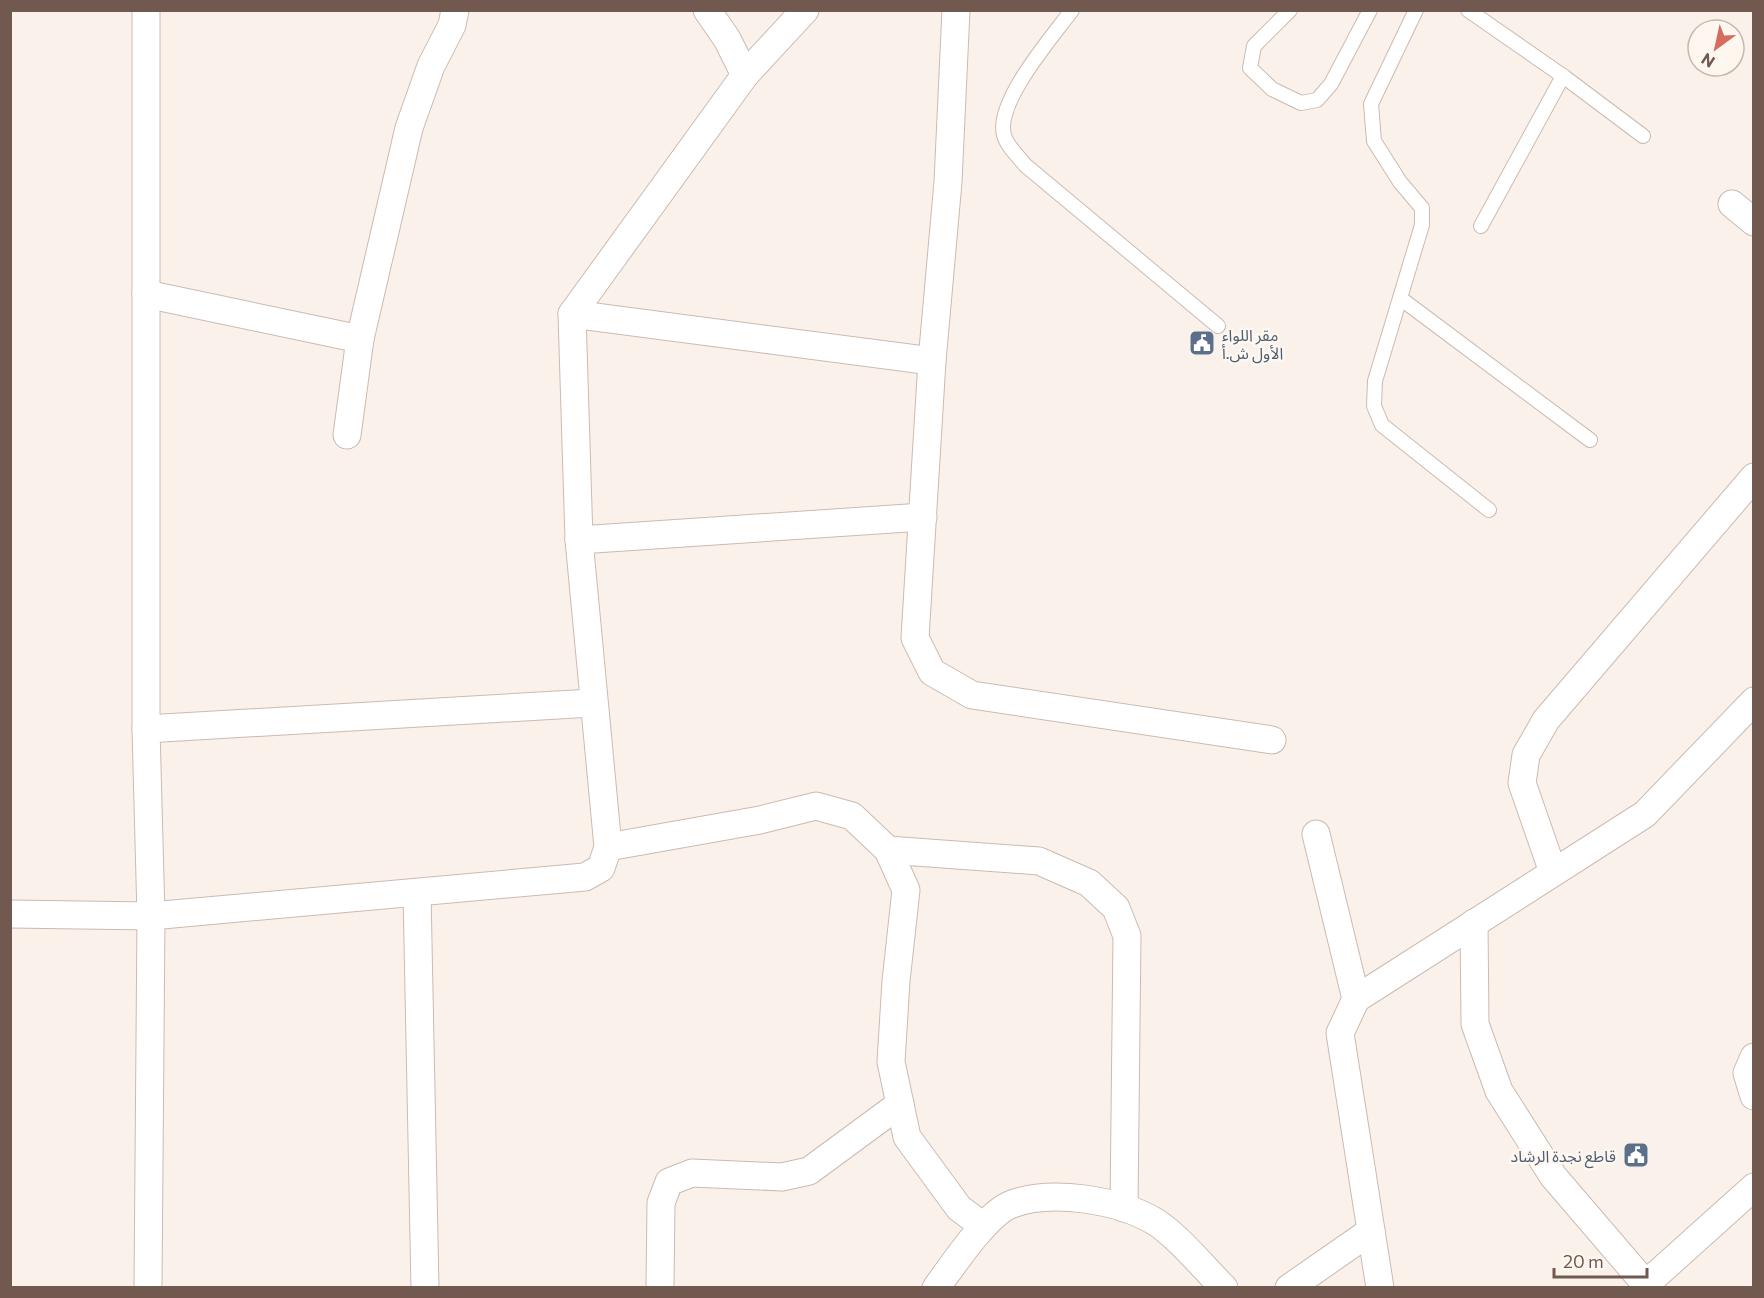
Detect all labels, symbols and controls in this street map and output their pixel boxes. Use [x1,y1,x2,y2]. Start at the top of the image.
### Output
north arrow [1686,18,1746,78]
text: N [1697,50,1718,72]
place label: مقر اللواء الأول ش.أ [1222,325,1283,364]
public building icon: مقر اللواء الأول ش.أ [1187,328,1217,358]
public building icon: قاطع نجدة الرشاد [1621,1140,1651,1170]
place label: قاطع نجدة الرشاد [1511,1146,1616,1169]
scale bar [1554,1241,1647,1279]
text: 20 m [1563,1250,1604,1272]

